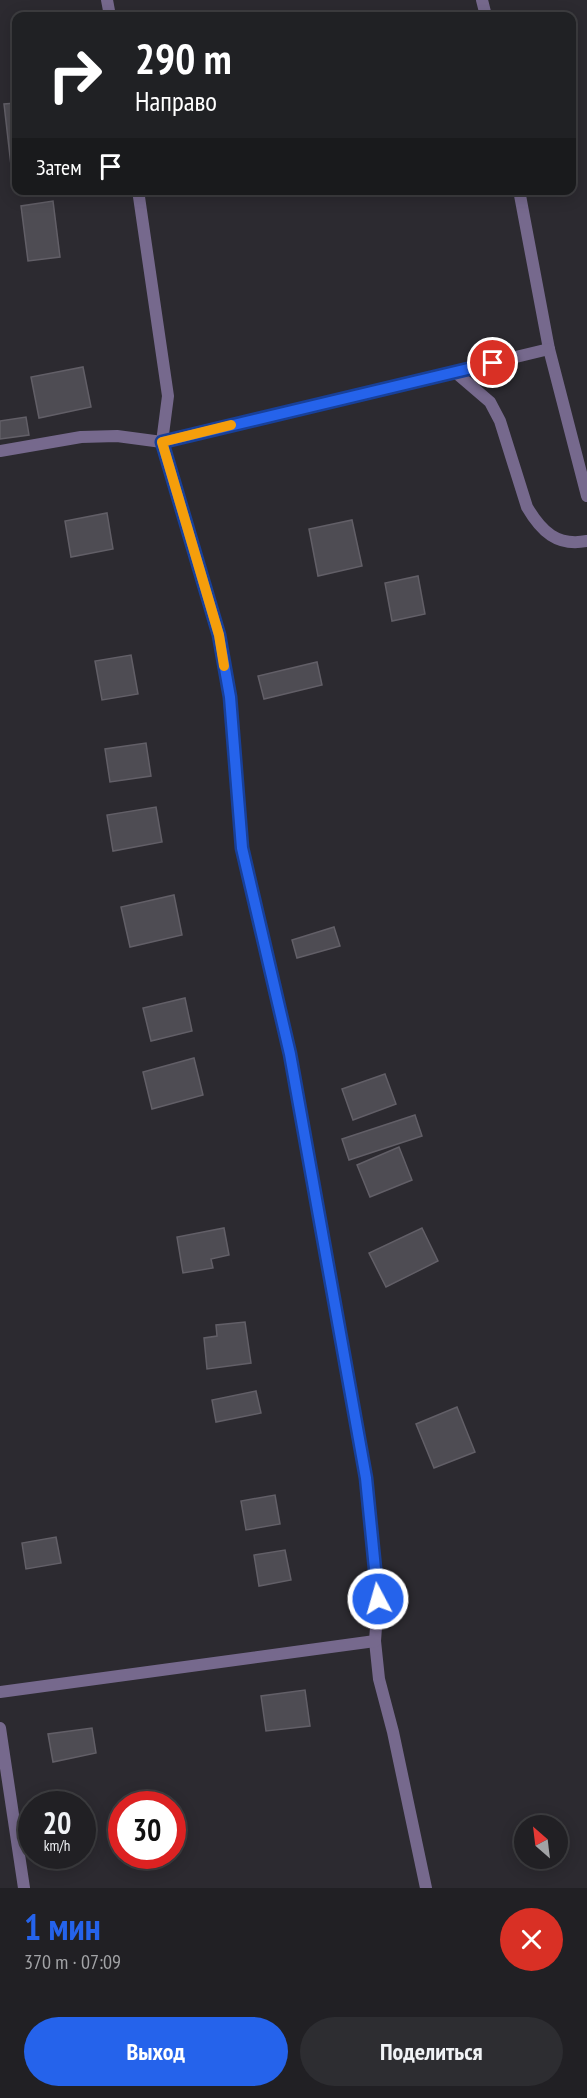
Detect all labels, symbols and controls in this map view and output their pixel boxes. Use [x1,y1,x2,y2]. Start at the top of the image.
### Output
text: 290 m [135,31,232,86]
icon: right [36,36,114,114]
text: Направо [135,84,217,118]
icon: arrive [94,150,127,183]
text: Затем [36,153,82,181]
pin [467,337,518,388]
icon: arrive [476,346,509,379]
position arrow [346,1567,410,1631]
speed limit sign: 30 [108,1791,186,1869]
text: 20 [43,1803,71,1842]
north arrow [514,1815,568,1869]
map controls [514,1815,568,1869]
text: km/h [44,1836,70,1855]
text: 1 мин [24,1903,101,1950]
button: close [500,1908,563,1971]
text: 370 m · 07:09 [24,1949,121,1975]
button: Выход [24,2017,288,2086]
button: Поделиться [300,2017,563,2086]

